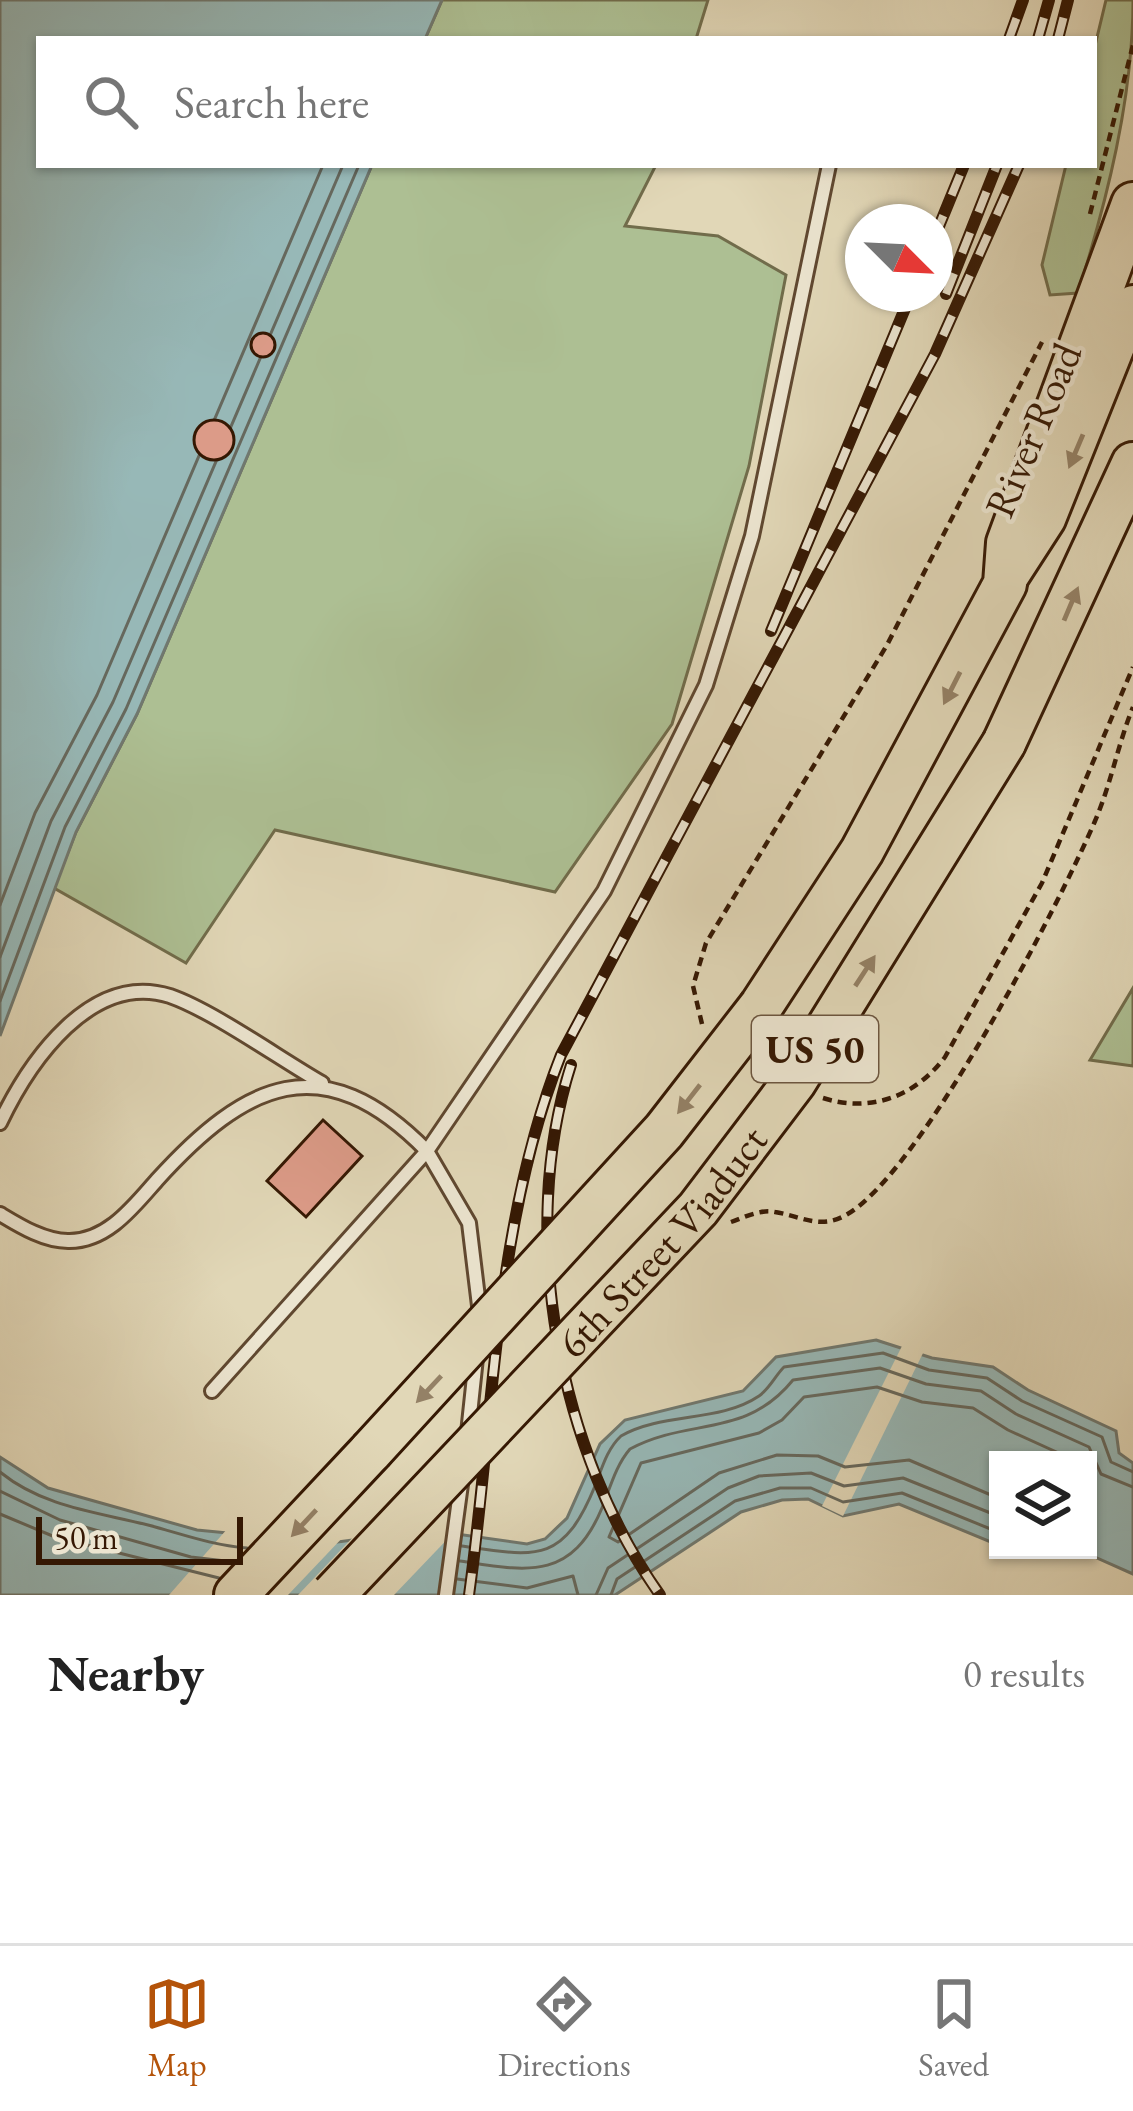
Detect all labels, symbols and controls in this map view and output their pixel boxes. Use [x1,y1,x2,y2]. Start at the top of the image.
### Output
search box [36,36,1097,168]
icon: search [78,69,144,135]
text: Search here [174,73,369,131]
north arrow [845,204,953,312]
street label: River Road [972,334,1095,526]
one-way arrow [1066,433,1085,469]
one-way arrow [1062,587,1082,622]
one-way arrow [943,671,963,706]
one-way arrow [853,955,875,987]
road number: US 50 [752,1016,878,1082]
one-way arrow [677,1083,702,1114]
street label: 6th Street Viaduct [544,1114,779,1369]
one-way arrow [415,1374,443,1403]
map controls [989,1451,1097,1559]
button: layers [989,1451,1097,1559]
one-way arrow [290,1508,318,1537]
scale bar [36,1511,243,1564]
text: 50 m [54,1516,118,1559]
text: Nearby [48,1640,204,1706]
text: 0 results [963,1648,1085,1699]
tab: Map [144,1971,210,2086]
tab: Directions [498,1971,631,2086]
tab: Saved [918,1971,989,2086]

